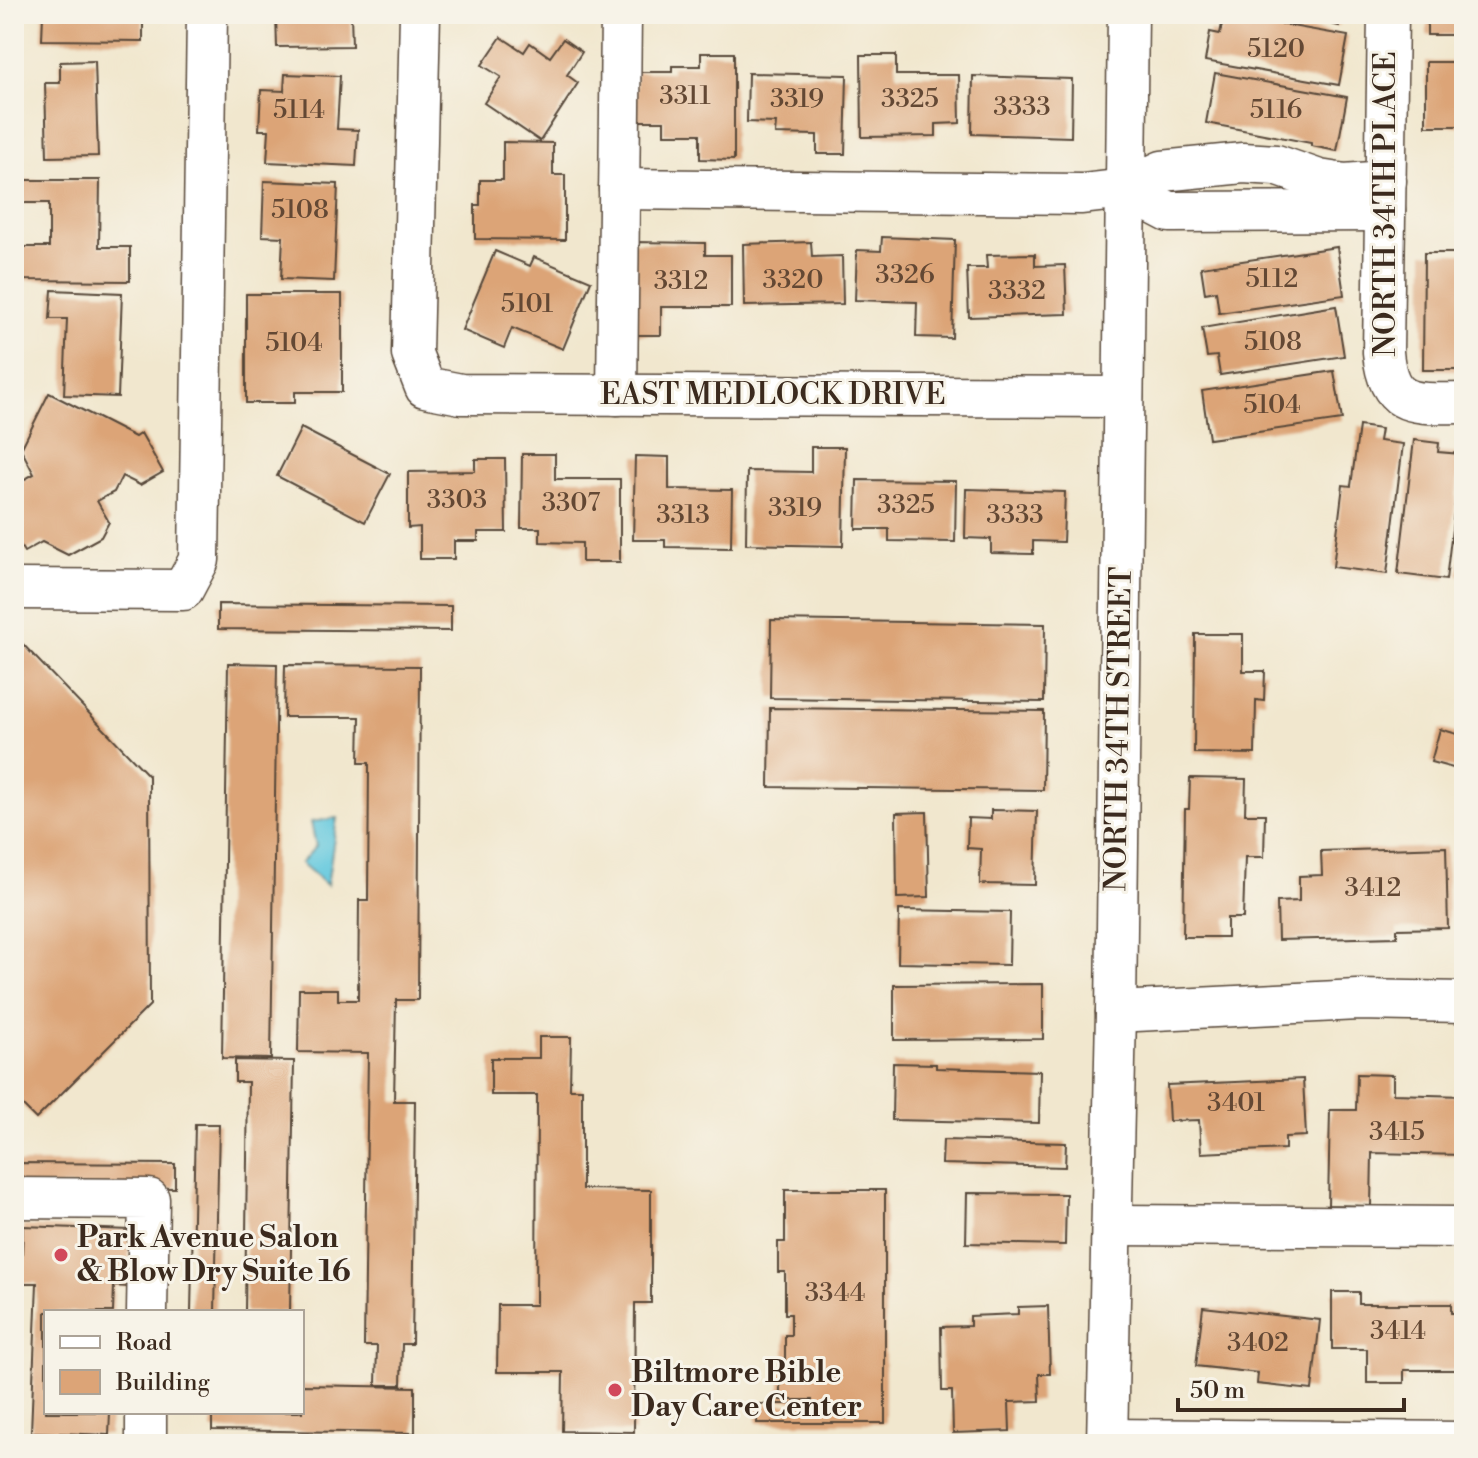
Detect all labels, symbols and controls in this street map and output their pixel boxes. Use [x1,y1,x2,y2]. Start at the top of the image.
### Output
house number: 5120 [1247,33,1305,65]
street label: NORTH 34TH PLACE [1367,51,1405,357]
house number: 3311 [659,80,711,112]
house number: 3319 [770,83,824,115]
house number: 3325 [881,83,939,115]
house number: 3333 [993,91,1051,123]
house number: 5114 [273,94,325,126]
house number: 5116 [1250,94,1302,126]
house number: 5108 [271,194,329,226]
house number: 3326 [875,259,935,291]
house number: 5112 [1246,263,1298,295]
house number: 3320 [763,264,823,296]
house number: 3312 [654,265,708,297]
house number: 3332 [988,275,1046,307]
house number: 5101 [501,288,553,320]
house number: 5108 [1244,326,1302,358]
house number: 5104 [265,327,323,359]
street label: EAST MEDLOCK DRIVE [600,376,946,414]
house number: 5104 [1243,389,1301,421]
house number: 3303 [427,484,487,516]
house number: 3307 [542,487,600,519]
house number: 3325 [877,489,935,521]
house number: 3319 [768,492,822,524]
house number: 3313 [656,499,710,531]
house number: 3333 [986,499,1044,531]
street label: NORTH 34TH STREET [1097,566,1141,892]
house number: 3412 [1345,872,1401,904]
house number: 3401 [1207,1087,1265,1119]
house number: 3415 [1369,1116,1425,1148]
place label: Park Avenue Salon & Blow Dry Suite 16 [77,1219,351,1291]
marker: Park Avenue Salon & Blow Dry Suite 16 [52,1246,70,1264]
house number: 3344 [805,1277,865,1309]
legend [44,1310,304,1414]
house number: 3414 [1370,1315,1426,1347]
house number: 3402 [1227,1327,1289,1359]
text: Road [116,1328,172,1358]
place label: Biltmore Bible Day Care Center [631,1354,862,1426]
scale bar [1178,1362,1404,1412]
text: Building [115,1368,210,1398]
text: 50 m [1190,1376,1245,1406]
marker: Biltmore Bible Day Care Center [606,1381,624,1399]

